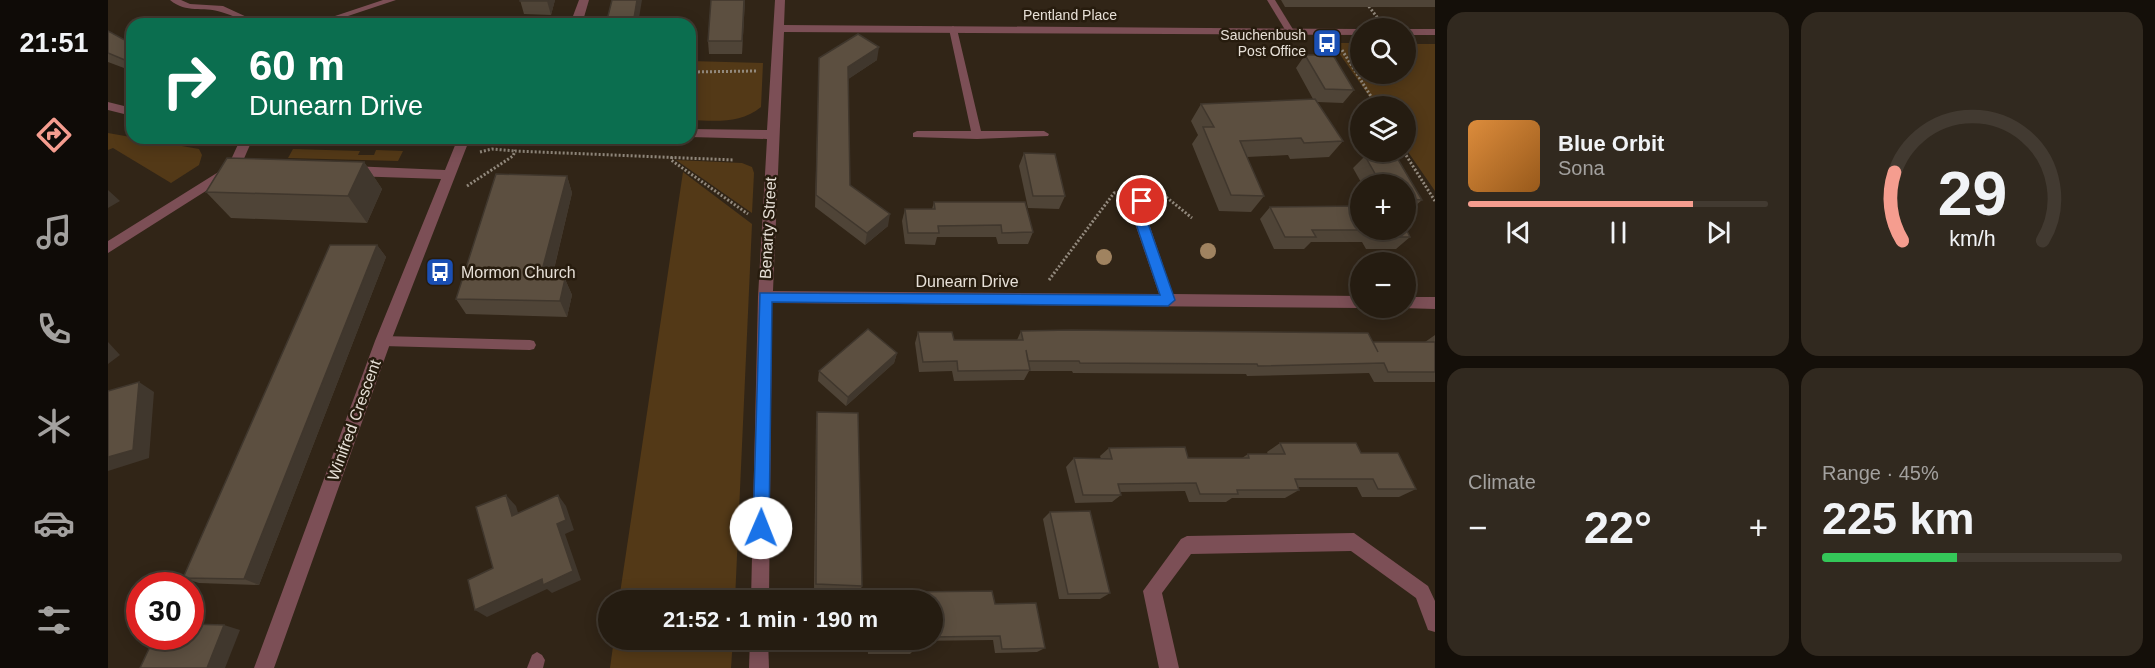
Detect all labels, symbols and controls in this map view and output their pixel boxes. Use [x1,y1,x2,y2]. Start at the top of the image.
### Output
street label: Pentland Place [1023,7,1117,23]
map controls [1350,18,1416,318]
button: search [1350,18,1416,84]
place label: Sauchenbush Post Office [1220,27,1306,59]
bus stop icon: Sauchenbush Post Office [1311,27,1343,59]
text: 21:51 [19,28,89,58]
icon: right [150,42,228,120]
text: 60 m [249,42,345,89]
text: Dunearn Drive [249,91,423,121]
button: layers [1350,96,1416,162]
icon: directions [33,114,75,156]
text: Blue Orbit [1558,131,1664,156]
text: Sona [1558,157,1605,179]
text: 29 [1937,159,2007,228]
button: + [1350,174,1416,240]
pin [1116,175,1167,226]
street label: Benarty Street [757,176,779,280]
icon: arrive [1125,184,1158,217]
icon: music [33,211,75,253]
icon: previous [1502,216,1535,249]
icon: pause [1602,216,1635,249]
icon: next [1702,216,1735,249]
text: km/h [1949,228,1995,252]
button: − [1350,252,1416,318]
bus stop icon: Mormon Church [424,256,456,288]
place label: Mormon Church [461,264,576,281]
street label: Dunearn Drive [915,273,1019,290]
icon: phone [33,308,75,350]
street label: Winifred Crescent [324,357,384,483]
icon: climate [33,405,75,447]
text: Range · 45% [1822,462,1939,484]
text: Climate [1468,471,1536,493]
text: 225 km [1822,493,1975,544]
position arrow [729,496,793,560]
icon: car [33,502,75,544]
text: 22° [1584,502,1652,553]
text: − [1468,509,1487,546]
text: + [1749,509,1768,546]
speed limit sign: 30 [126,572,204,650]
icon: filters [33,599,75,641]
text: 21:52 · 1 min · 190 m [663,607,878,632]

